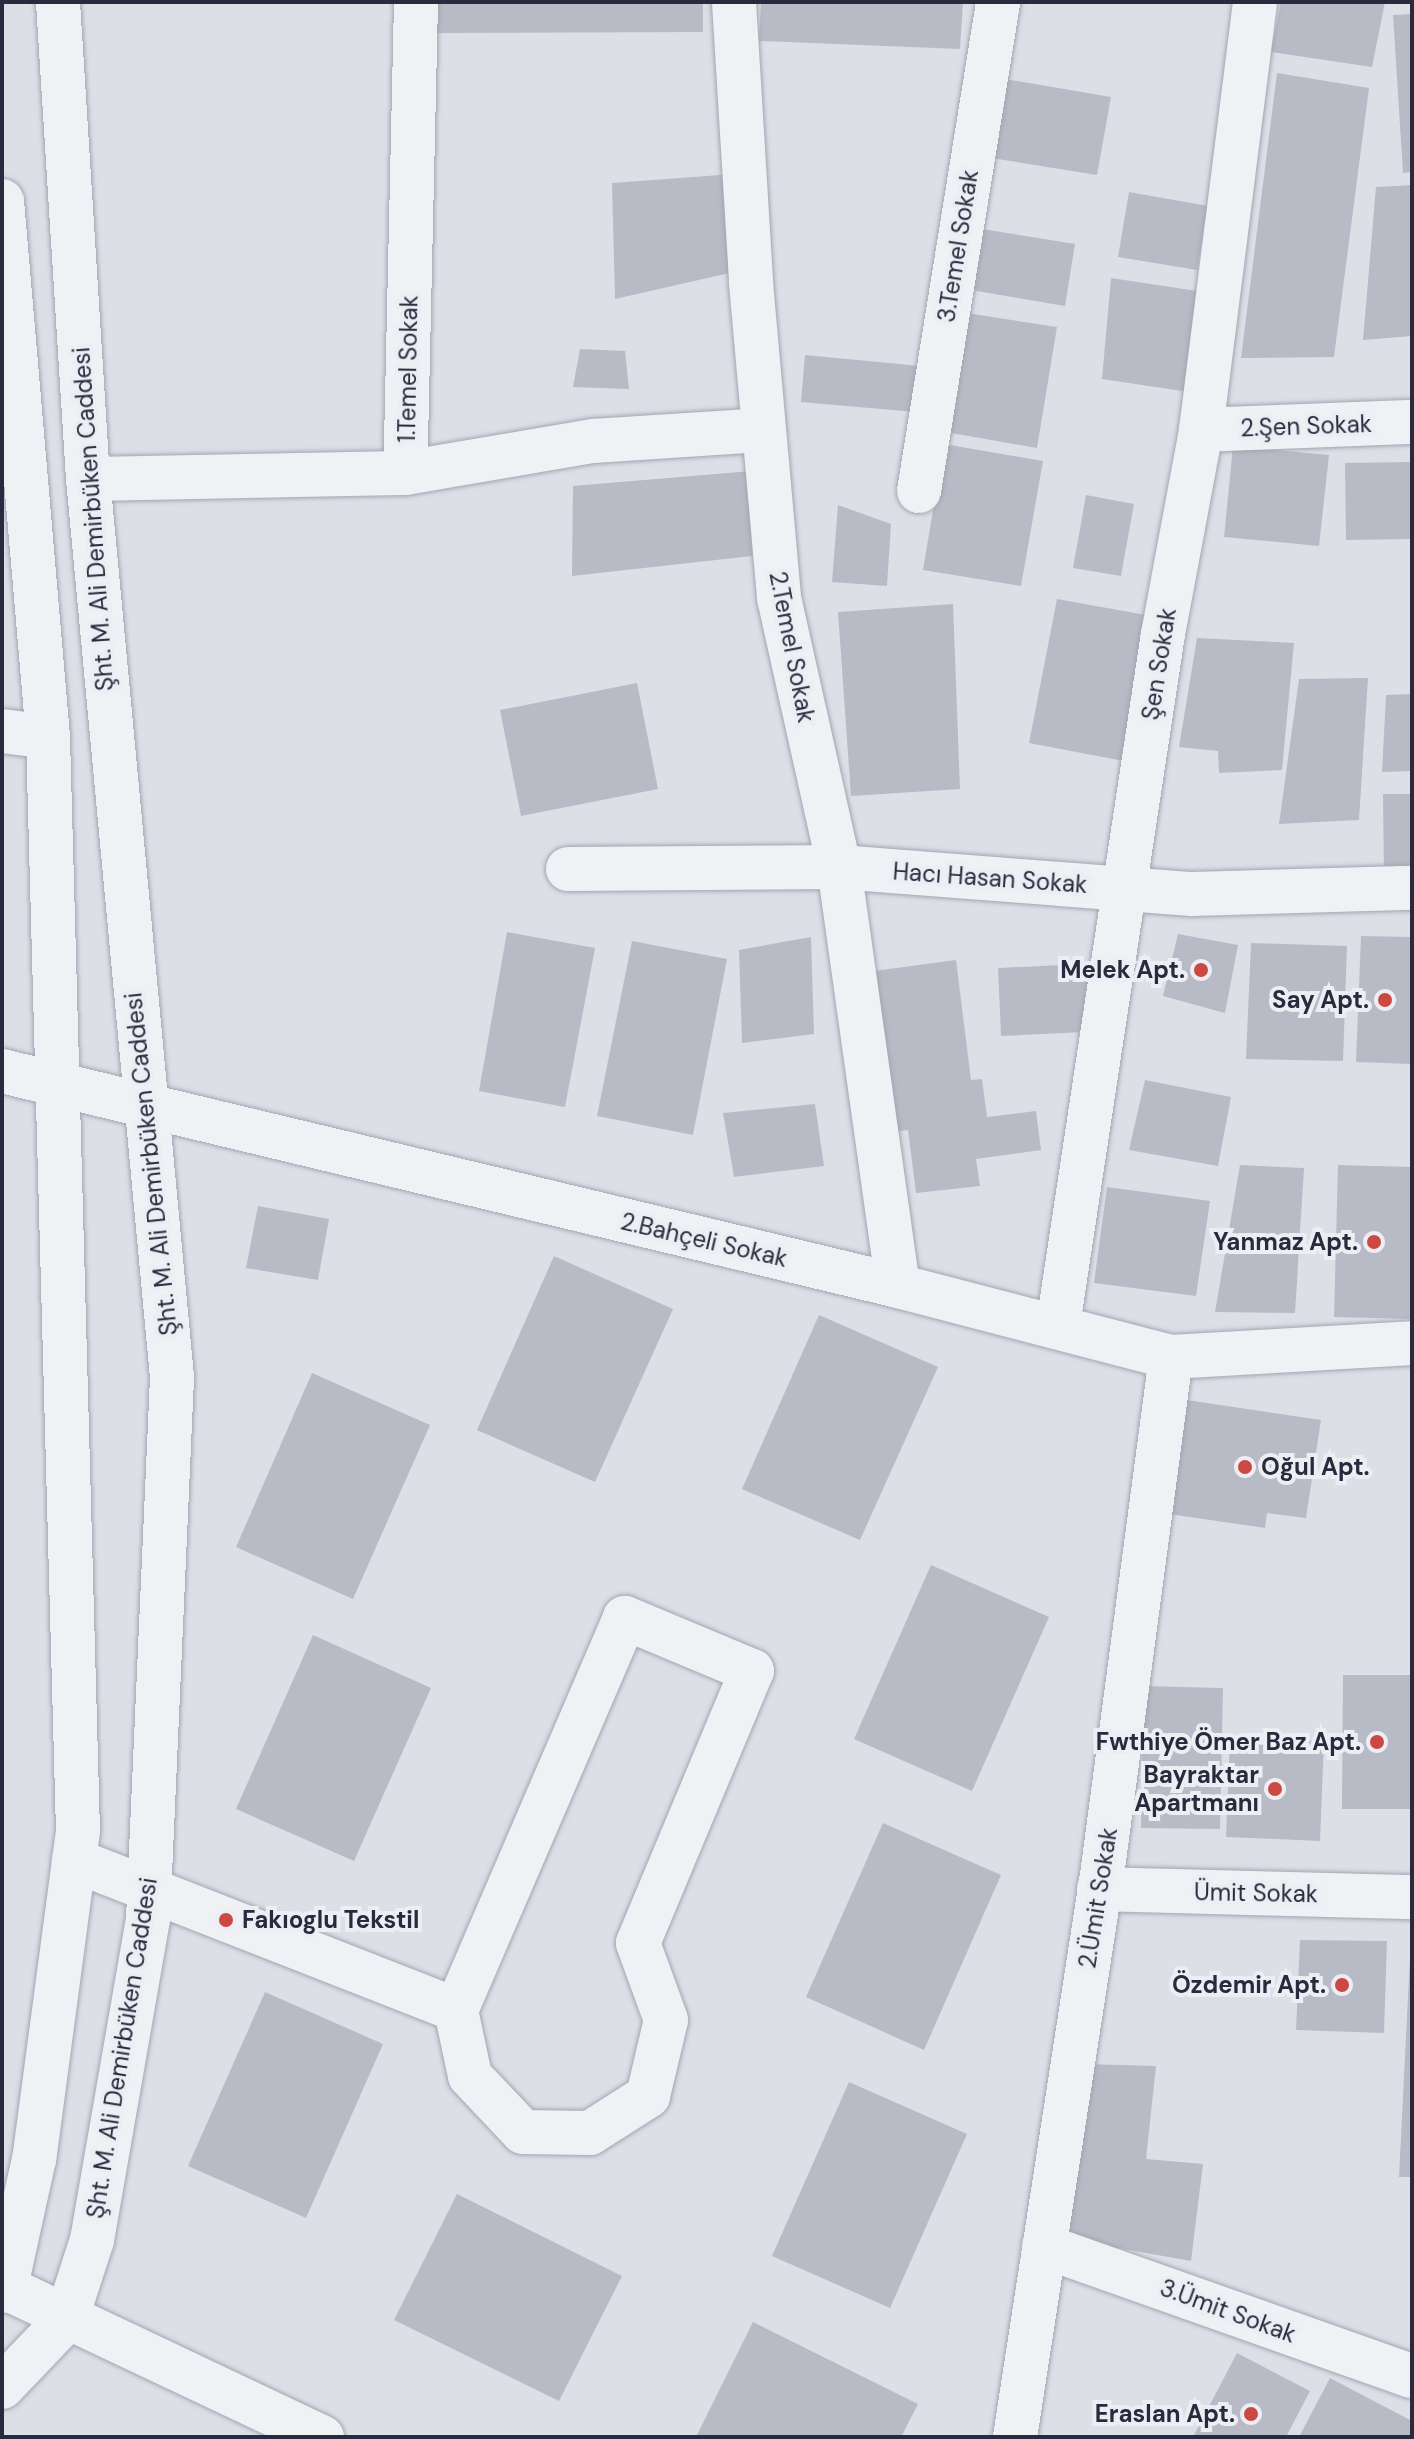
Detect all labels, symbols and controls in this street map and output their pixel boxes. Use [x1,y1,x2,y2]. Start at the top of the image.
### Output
street label: 3.Temel Sokak [932,168,984,324]
street label: 1.Temel Sokak [392,295,424,443]
street label: Şht. M. Ali Demirbüken Caddesi [67,346,119,692]
street label: 2.Şen Sokak [1240,409,1372,443]
street label: 2.Temel Sokak [763,569,821,725]
street label: Şen Sokak [1136,606,1182,722]
street label: Hacı Hasan Sokak [892,857,1088,899]
place label: Melek Apt. [1060,956,1185,984]
marker: Melek Apt. [1192,961,1210,979]
place label: Say Apt. [1272,986,1369,1014]
street label: Şht. M. Ali Demirbüken Caddesi [119,991,183,1337]
marker: Say Apt. [1376,991,1394,1009]
street label: 2.Bahçeli Sokak [618,1207,790,1273]
place label: Yanmaz Apt. [1213,1228,1358,1256]
marker: Yanmaz Apt. [1365,1233,1383,1251]
place label: Oğul Apt. [1261,1453,1370,1481]
marker: Oğul Apt. [1236,1458,1254,1476]
place label: Fwthiye Ömer Baz Apt. [1096,1728,1361,1756]
marker: Fwthiye Ömer Baz Apt. [1368,1733,1386,1751]
place label: Bayraktar Apartmanı [1134,1761,1259,1817]
marker: Bayraktar Apartmanı [1266,1780,1284,1798]
street label: 2.Ümit Sokak [1073,1826,1123,1970]
street label: Şht. M. Ali Demirbüken Caddesi [81,1875,163,2221]
street label: Ümit Sokak [1194,1878,1318,1908]
place label: Fakıoglu Tekstil [242,1906,419,1934]
marker: Fakıoglu Tekstil [217,1911,235,1929]
place label: Özdemir Apt. [1172,1971,1326,1999]
marker: Özdemir Apt. [1333,1976,1351,1994]
street label: 3.Ümit Sokak [1156,2273,1300,2349]
place label: Eraslan Apt. [1095,2400,1235,2428]
marker: Eraslan Apt. [1242,2405,1260,2423]

